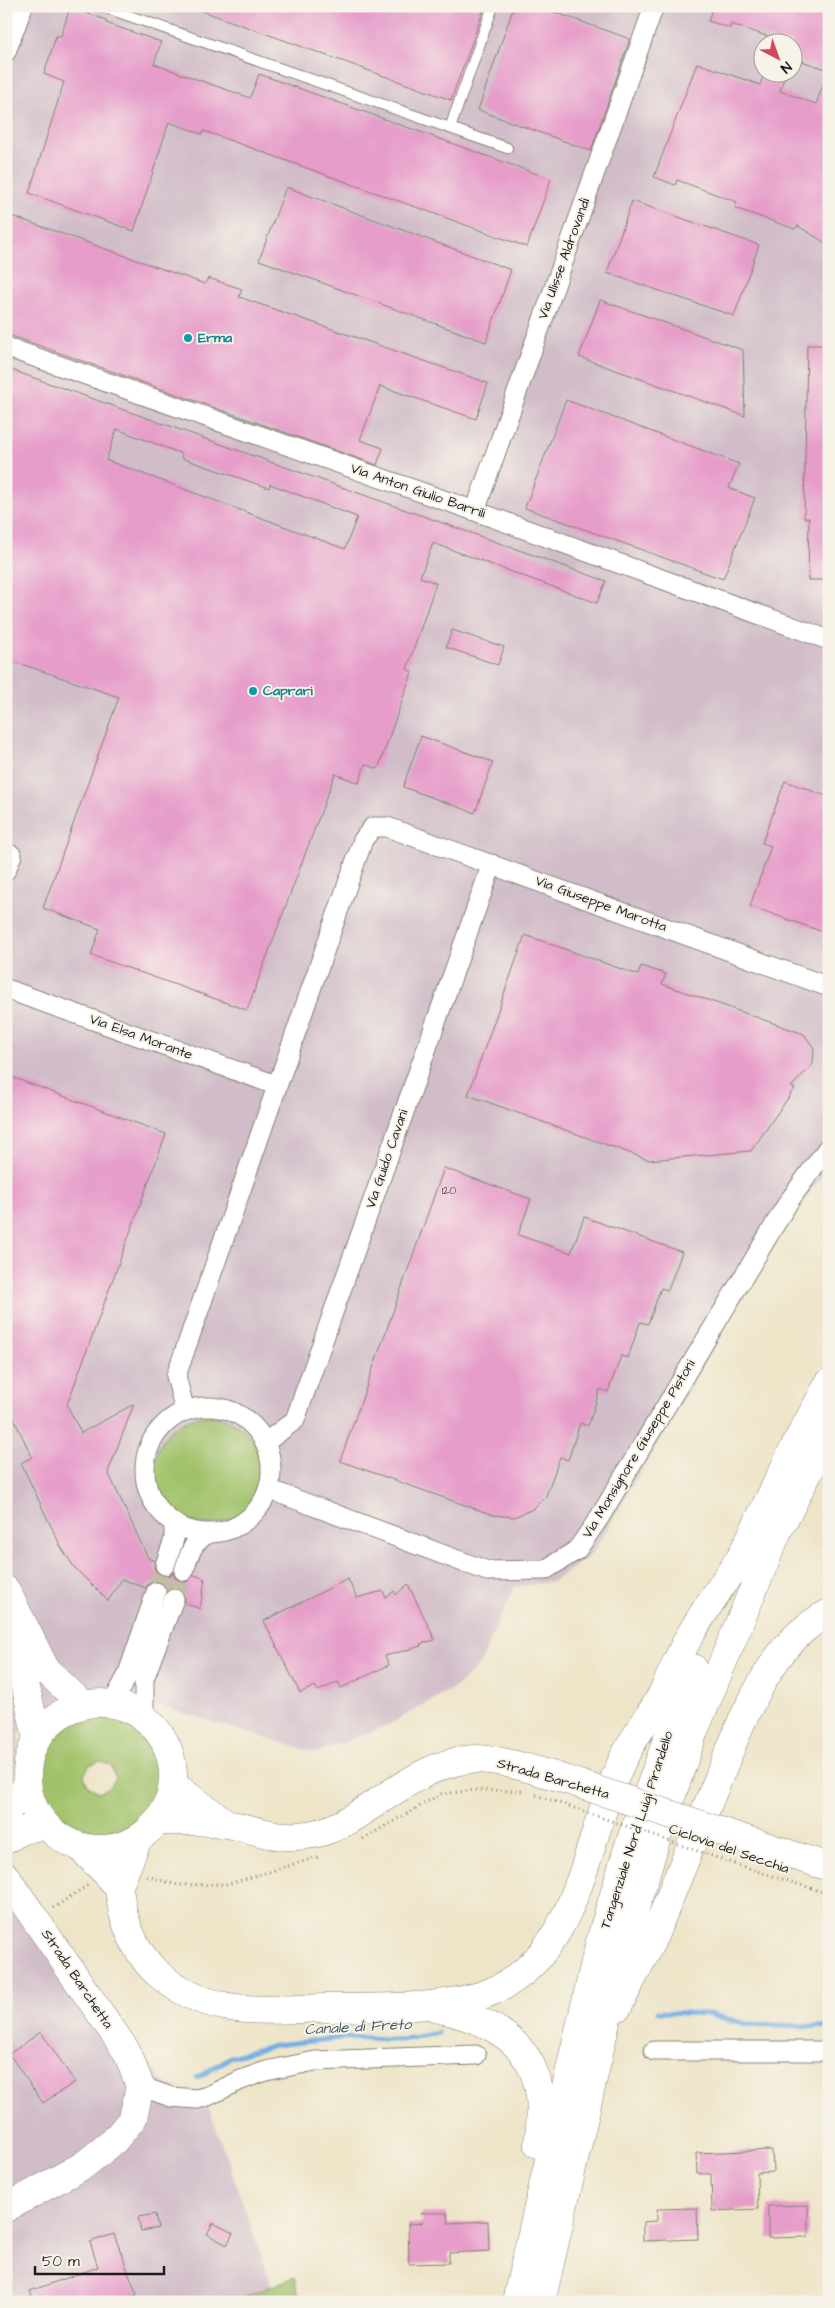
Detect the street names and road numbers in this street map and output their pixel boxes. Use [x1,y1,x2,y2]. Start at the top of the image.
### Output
street label: Via Ulisse Aldrovandi [533,196,595,322]
street label: Via Anton Giulio Barrili [348,459,488,523]
street label: Via Giuseppe Marotta [532,871,670,937]
street label: Via Elsa Morante [87,1009,196,1065]
street label: Via Guido Cavani [361,1107,413,1211]
street label: Via Monsignore Giuseppe Pistoni [578,1356,700,1542]
street label: Tangenziale Nord Luigi Pirandello [595,1728,679,1932]
street label: Strada Barchetta [494,1753,612,1805]
street label: Ciclovia del Secchia [666,1819,792,1879]
street label: Strada Barchetta [36,1925,118,2033]

